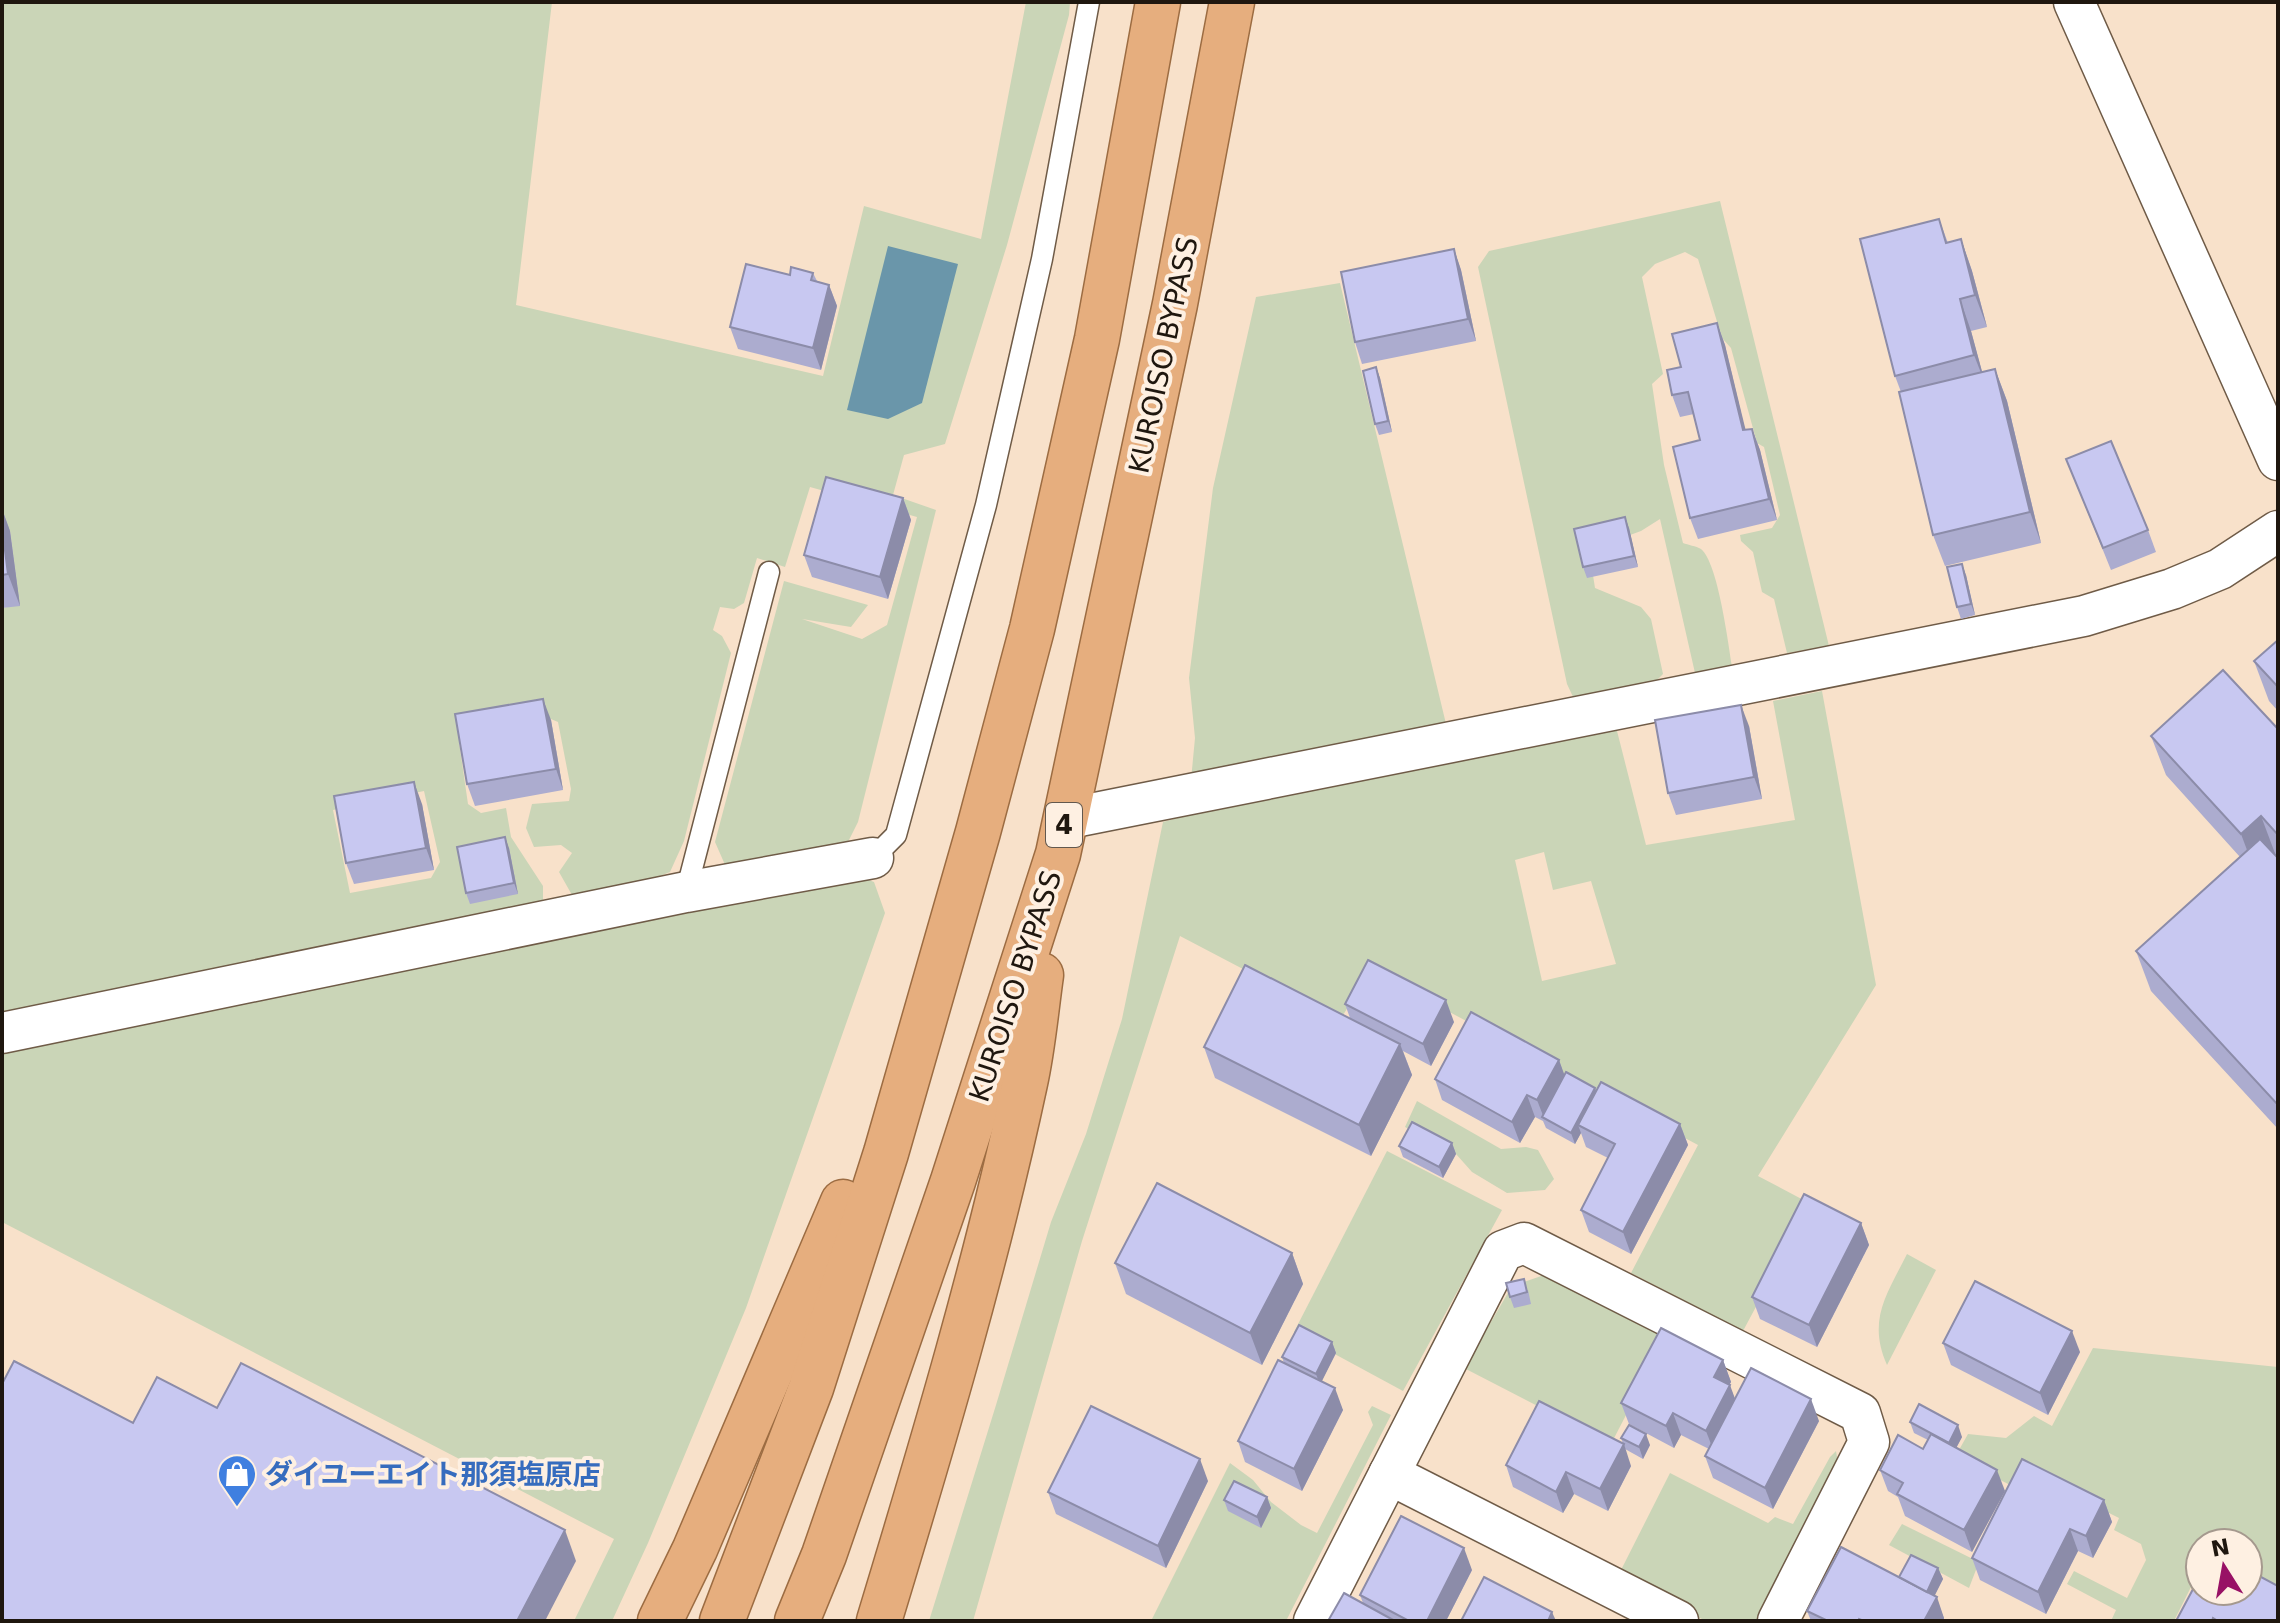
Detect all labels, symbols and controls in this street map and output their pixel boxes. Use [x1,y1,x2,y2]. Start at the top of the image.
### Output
street label: KUROISO BYPASS [1122,234,1205,476]
road number: 4 [1046,803,1082,847]
street label: KUROISO BYPASS [963,866,1068,1106]
shop icon: ダイユーエイト那須塩原店 [216,1453,258,1508]
place label: ダイユーエイト那須塩原店 [265,1458,600,1491]
north arrow [2184,1527,2264,1607]
text: N [2209,1534,2232,1562]

